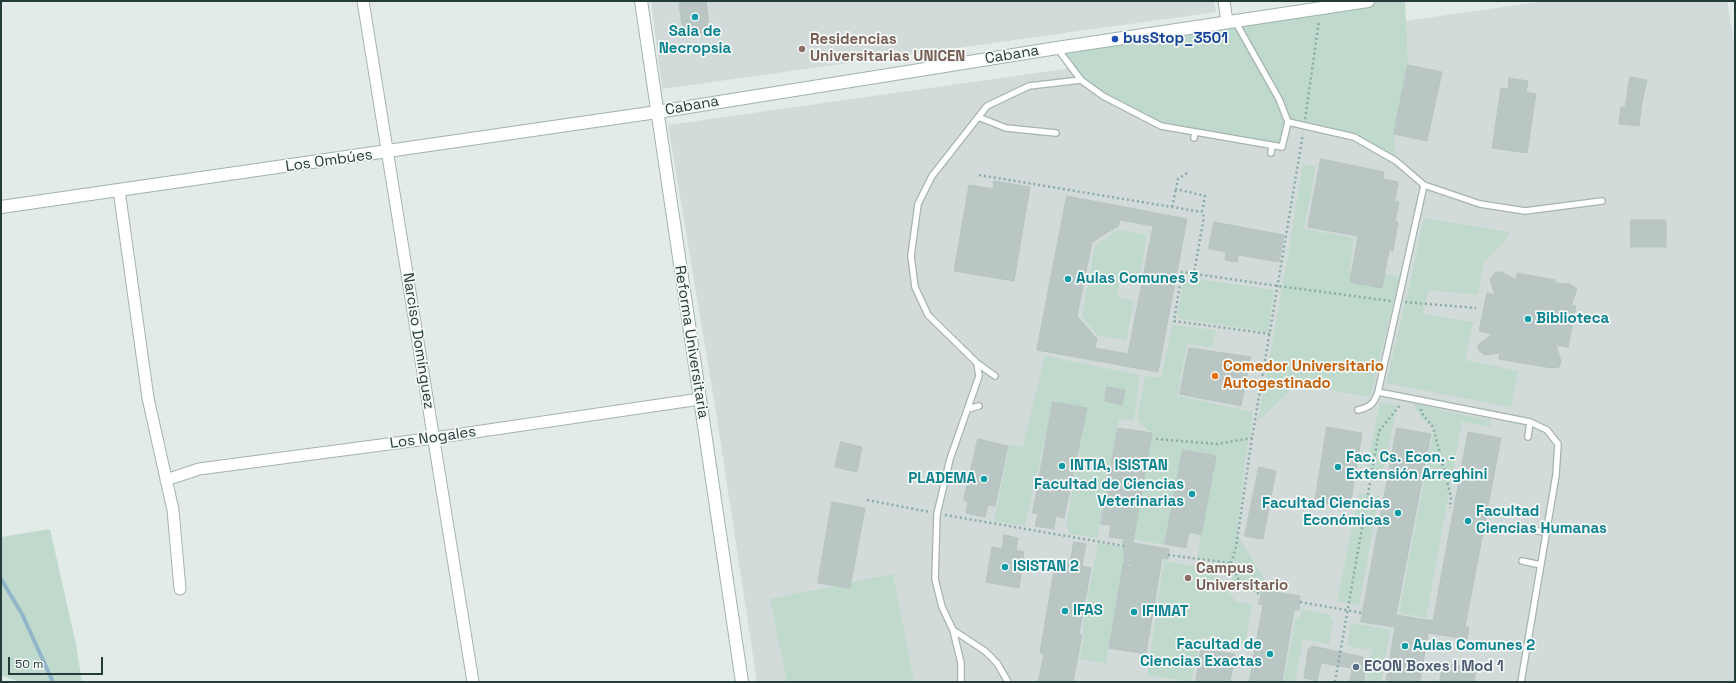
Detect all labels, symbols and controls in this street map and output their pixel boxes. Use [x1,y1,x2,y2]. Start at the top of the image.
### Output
marker: Sala de Necropsia [690,12,700,22]
place label: Sala de Necropsia [659,23,731,58]
place label: busStop_3501 [1123,30,1228,48]
place label: Residencias Universitarias UNICEN [810,31,965,66]
marker: busStop_3501 [1110,34,1120,44]
street label: Cabana [984,42,1040,68]
marker: Residencias Universitarias UNICEN [797,44,807,54]
street label: Cabana [664,92,720,120]
street label: Los Ombúes [284,146,374,176]
street label: Reforma Universitaria [670,264,712,420]
place label: Aulas Comunes 3 [1076,270,1198,288]
street label: Narciso Domínguez [398,272,438,410]
marker: Aulas Comunes 3 [1063,274,1073,284]
place label: Biblioteca [1536,310,1609,328]
marker: Biblioteca [1523,314,1533,324]
place label: Comedor Universitario Autogestinado [1223,358,1384,393]
marker: Comedor Universitario Autogestinado [1210,371,1220,381]
street label: Los Nogales [389,423,477,453]
place label: Fac. Cs. Econ. - Extensión Arreghini [1346,449,1488,484]
place label: INTIA, ISISTAN [1070,457,1168,475]
marker: INTIA, ISISTAN [1057,461,1067,471]
marker: Fac. Cs. Econ. - Extensión Arreghini [1333,462,1343,472]
place label: PLADEMA [908,470,976,488]
marker: PLADEMA [979,474,989,484]
place label: Facultad de Ciencias Veterinarias [1034,476,1184,511]
marker: Facultad de Ciencias Veterinarias [1187,489,1197,499]
place label: Facultad Ciencias Económicas [1262,495,1390,530]
place label: Facultad Ciencias Humanas [1476,503,1607,538]
marker: Facultad Ciencias Económicas [1393,508,1403,518]
marker: Facultad Ciencias Humanas [1463,516,1473,526]
place label: ISISTAN 2 [1013,558,1079,576]
place label: Campus Universitario [1196,560,1288,595]
marker: ISISTAN 2 [1000,562,1010,572]
marker: Campus Universitario [1183,573,1193,583]
place label: IFAS [1073,602,1103,620]
place label: IFIMAT [1142,603,1189,621]
marker: IFAS [1060,606,1070,616]
marker: IFIMAT [1129,607,1139,617]
place label: Facultad de Ciencias Exactas [1140,636,1262,671]
place label: Aulas Comunes 2 [1413,637,1535,655]
marker: Aulas Comunes 2 [1400,641,1410,651]
scale bar [10,649,105,675]
marker: Facultad de Ciencias Exactas [1265,649,1275,659]
text: 50 m [15,656,43,672]
place label: ECON Boxes I Mod 1 [1364,658,1504,676]
marker: ECON Boxes I Mod 1 [1351,662,1361,672]

